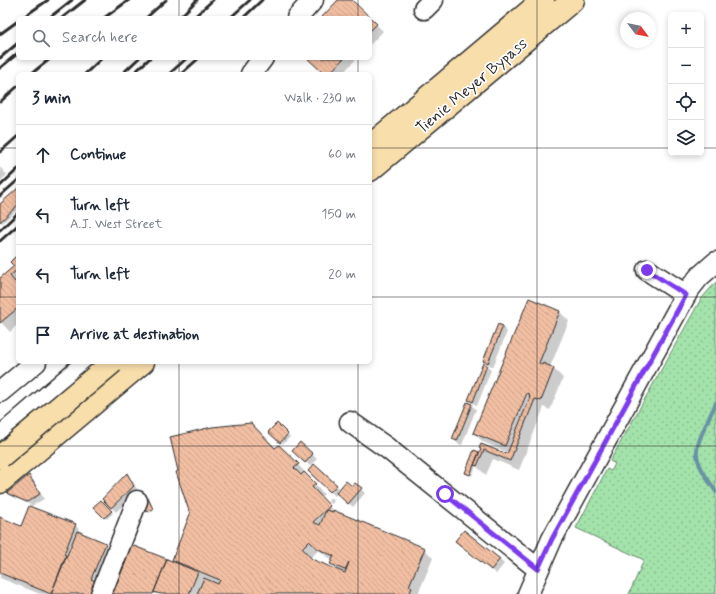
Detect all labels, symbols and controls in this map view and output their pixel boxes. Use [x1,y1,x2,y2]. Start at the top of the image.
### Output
north arrow [620,12,656,48]
map controls [668,12,704,156]
button: + [668,12,704,48]
search box [16,16,372,60]
icon: search [30,27,52,49]
text: Search here [62,28,138,48]
street label: Tienie Meyer Bypass [412,33,532,139]
button: − [668,48,704,84]
button: locate [668,84,704,120]
text: 3 min [32,87,71,109]
text: Walk · 230 m [284,90,356,107]
button: layers [668,120,704,156]
icon: ahead [32,144,54,166]
text: Continue [70,145,126,165]
text: 60 m [328,146,356,163]
text: Turn left [70,196,130,216]
icon: left [32,204,54,226]
text: 150 m [322,206,356,223]
text: A.J. West Street [70,216,162,233]
route end [638,261,656,279]
icon: left [32,264,54,286]
text: Turn left [70,265,130,285]
text: 20 m [328,266,356,283]
icon: arrive [32,324,54,346]
text: Arrive at destination [70,325,199,345]
route start [436,485,454,503]

